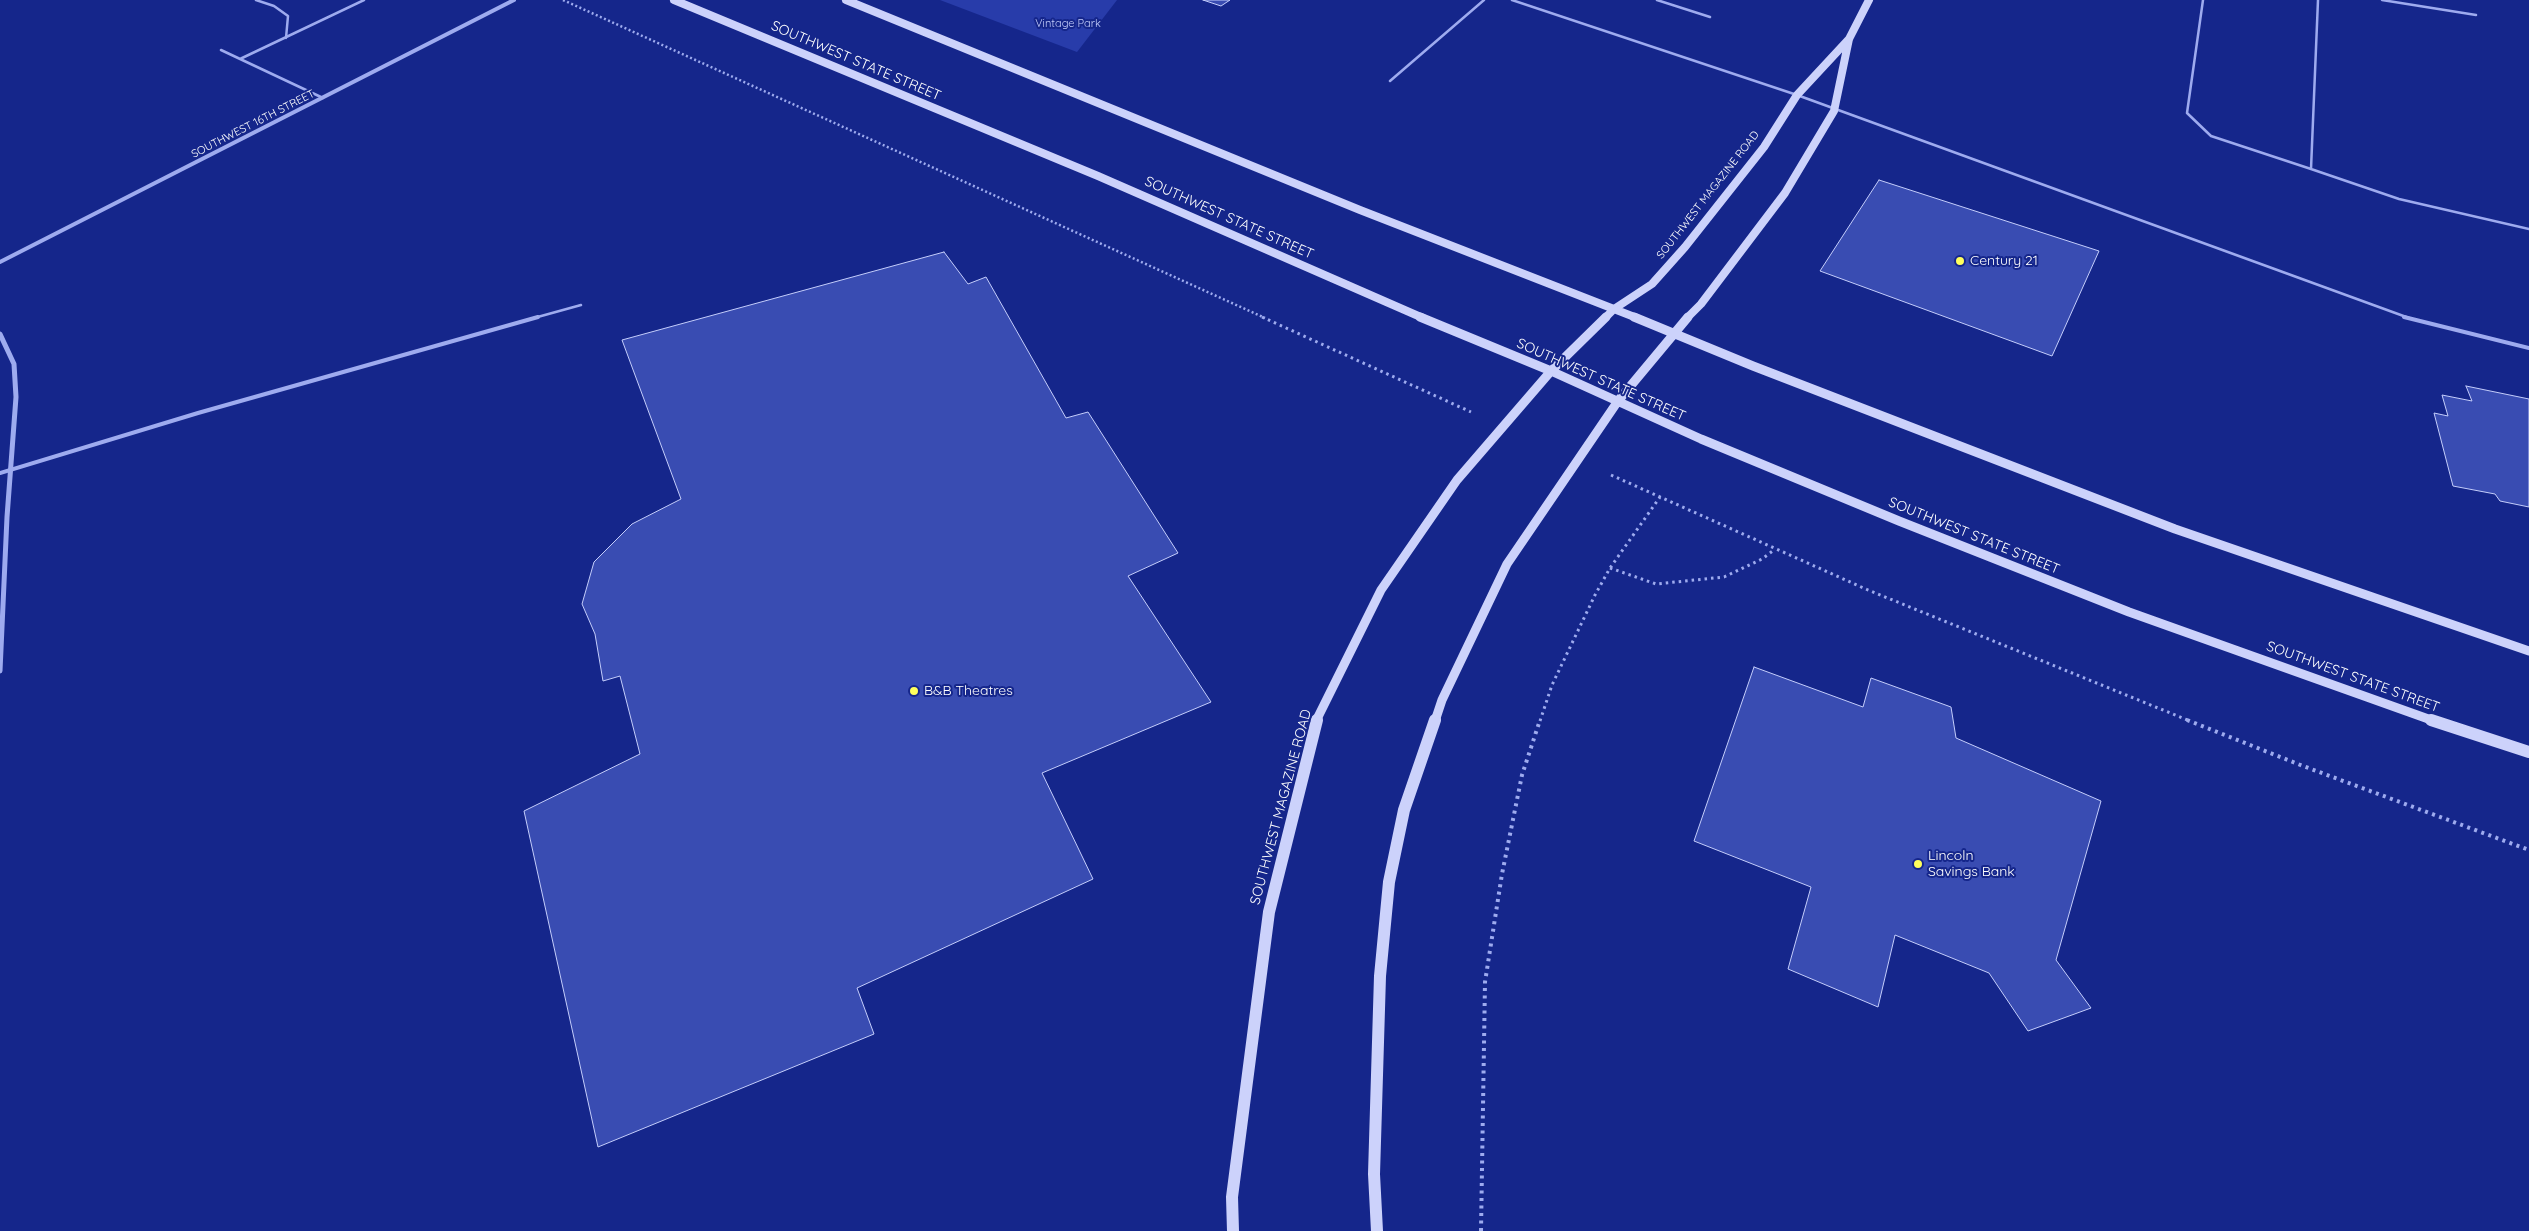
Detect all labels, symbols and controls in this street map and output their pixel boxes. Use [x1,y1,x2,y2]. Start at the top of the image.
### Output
park label: Vintage Park [1035,17,1101,31]
street label: SOUTHWEST STATE STREET [768,18,944,104]
street label: SOUTHWEST 16TH STREET [189,87,317,161]
street label: SOUTHWEST MAGAZINE ROAD [1654,129,1762,261]
street label: SOUTHWEST STATE STREET [1142,173,1316,263]
place label: Century 21 [1970,253,2038,269]
marker: Century 21 [1954,255,1966,267]
street label: SOUTHWEST STATE STREET [1514,335,1688,425]
street label: SOUTHWEST STATE STREET [1886,494,2062,578]
street label: SOUTHWEST STATE STREET [2264,638,2442,716]
place label: B&B Theatres [924,683,1013,699]
marker: B&B Theatres [908,685,920,697]
street label: SOUTHWEST MAGAZINE ROAD [1247,707,1315,907]
place label: Lincoln Savings Bank [1928,848,2015,880]
marker: Lincoln Savings Bank [1912,858,1924,870]

